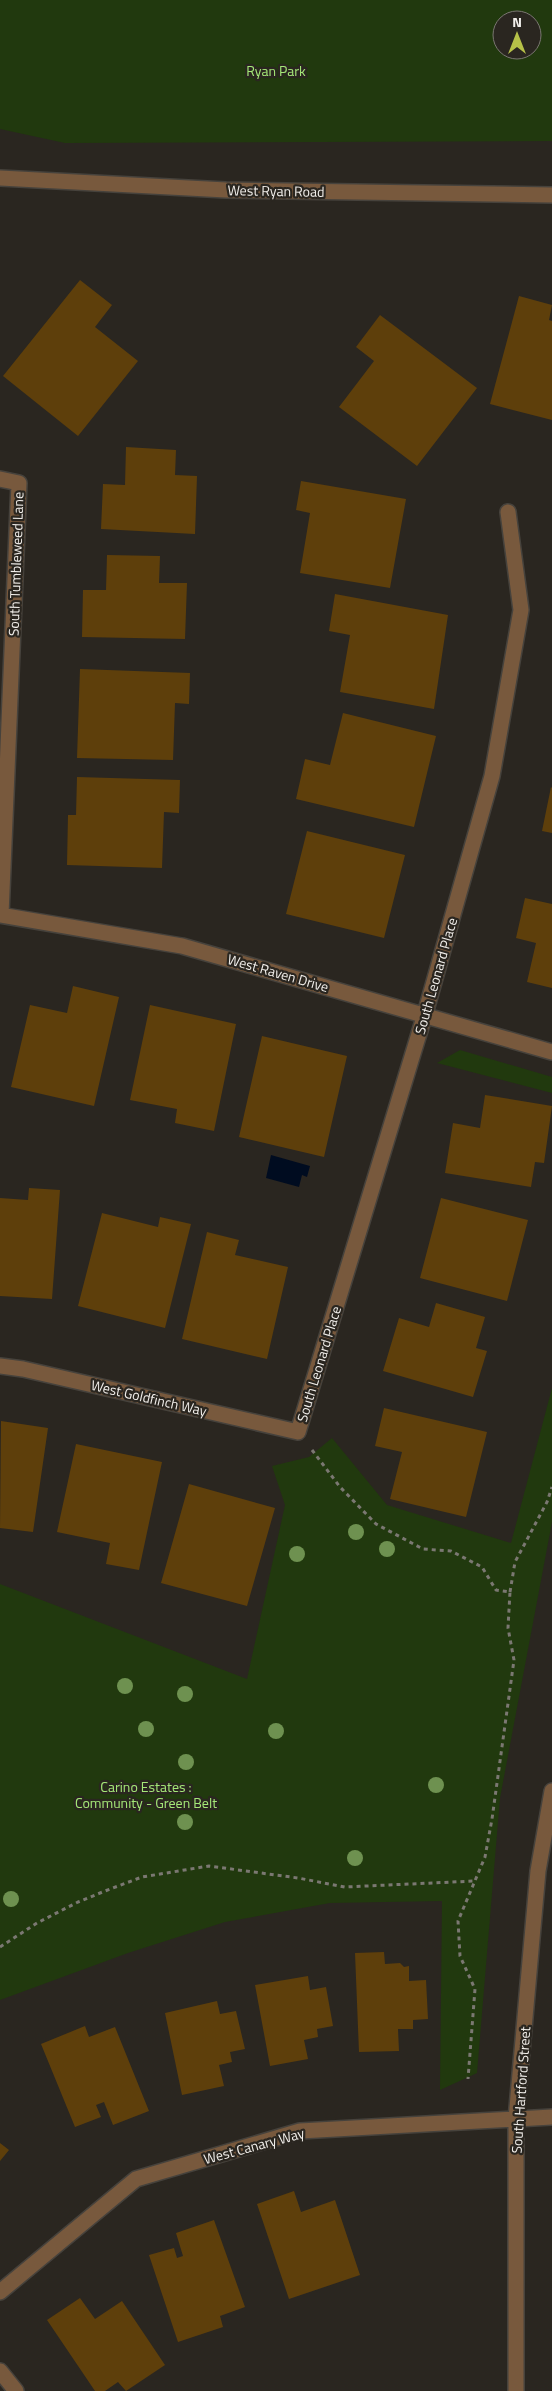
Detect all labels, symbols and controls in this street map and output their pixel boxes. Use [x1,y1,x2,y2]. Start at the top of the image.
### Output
north arrow [492,10,542,60]
text: N [512,11,522,32]
park label: Ryan Park [246,60,306,81]
street label: West Ryan Road [227,179,325,202]
street label: South Tumbleweed Lane [2,491,29,636]
street label: South Leonard Place [409,915,462,1037]
street label: West Raven Drive [225,948,331,997]
street label: South Leonard Place [291,1303,346,1424]
street label: West Goldfinch Way [89,1374,209,1421]
park label: Carino Estates : Community - Green Belt [75,1776,217,1813]
street label: South Hartford Street [506,2026,535,2154]
street label: West Canary Way [201,2122,307,2169]

